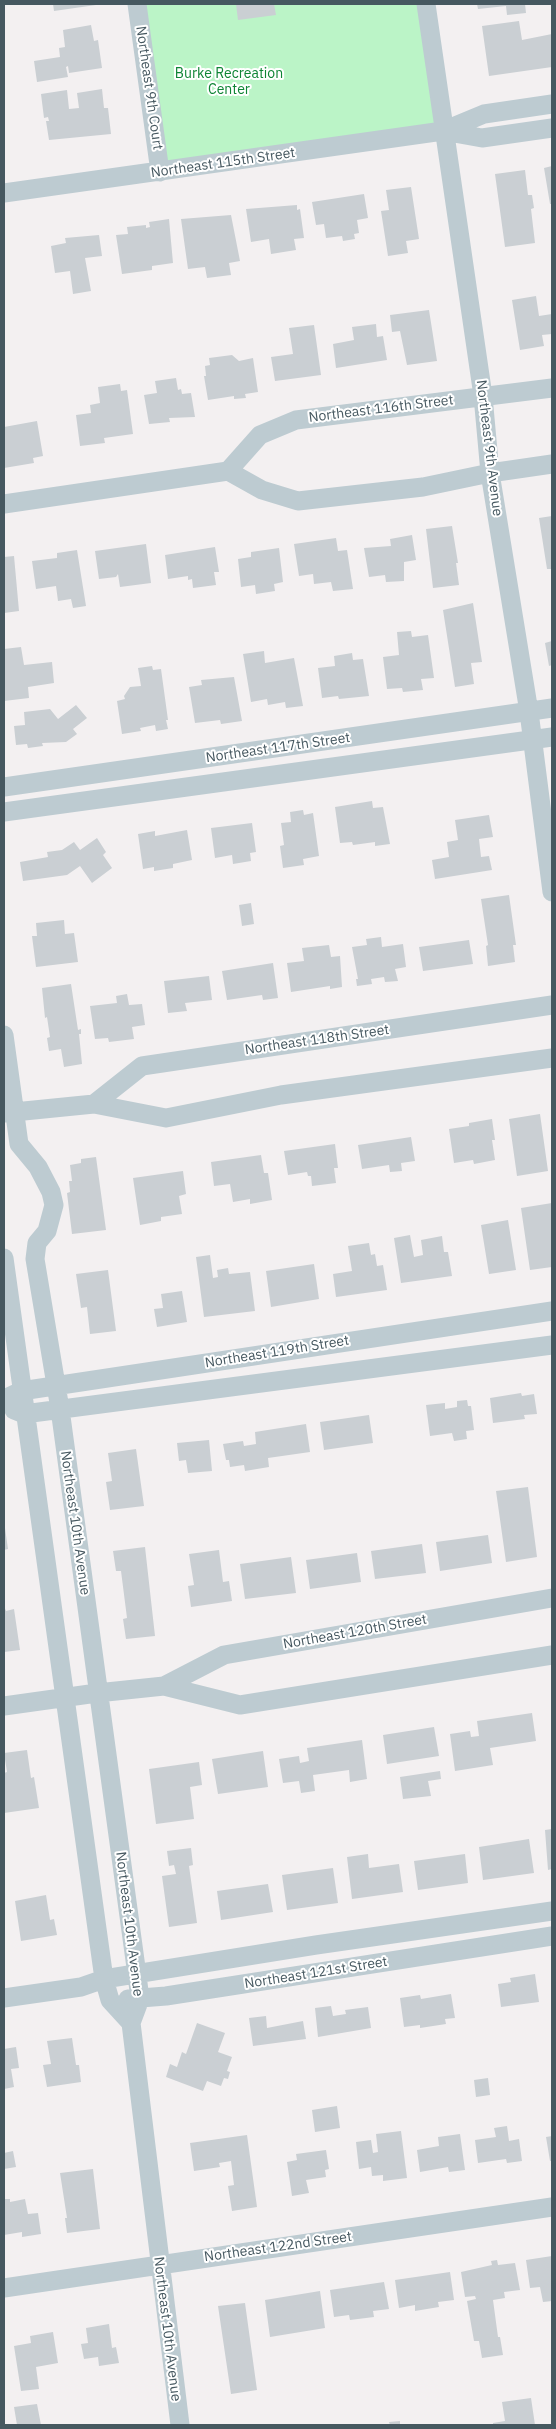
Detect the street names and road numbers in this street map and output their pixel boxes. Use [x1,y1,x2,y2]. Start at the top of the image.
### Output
street label: Northeast 9th Court [132,25,166,151]
street label: Northeast 115th Street [150,145,296,181]
street label: Northeast 9th Avenue [472,379,506,517]
street label: Northeast 116th Street [308,392,454,426]
street label: Northeast 117th Street [205,730,351,766]
street label: Northeast 118th Street [244,1022,390,1058]
street label: Northeast 119th Street [204,1332,350,1372]
street label: Northeast 10th Avenue [57,1450,93,1596]
street label: Northeast 120th Street [282,1611,428,1653]
street label: Northeast 10th Avenue [112,1851,146,1997]
street label: Northeast 121st Street [243,1953,389,1993]
street label: Northeast 122nd Street [203,2228,353,2266]
street label: Northeast 10th Avenue [150,2256,184,2402]

